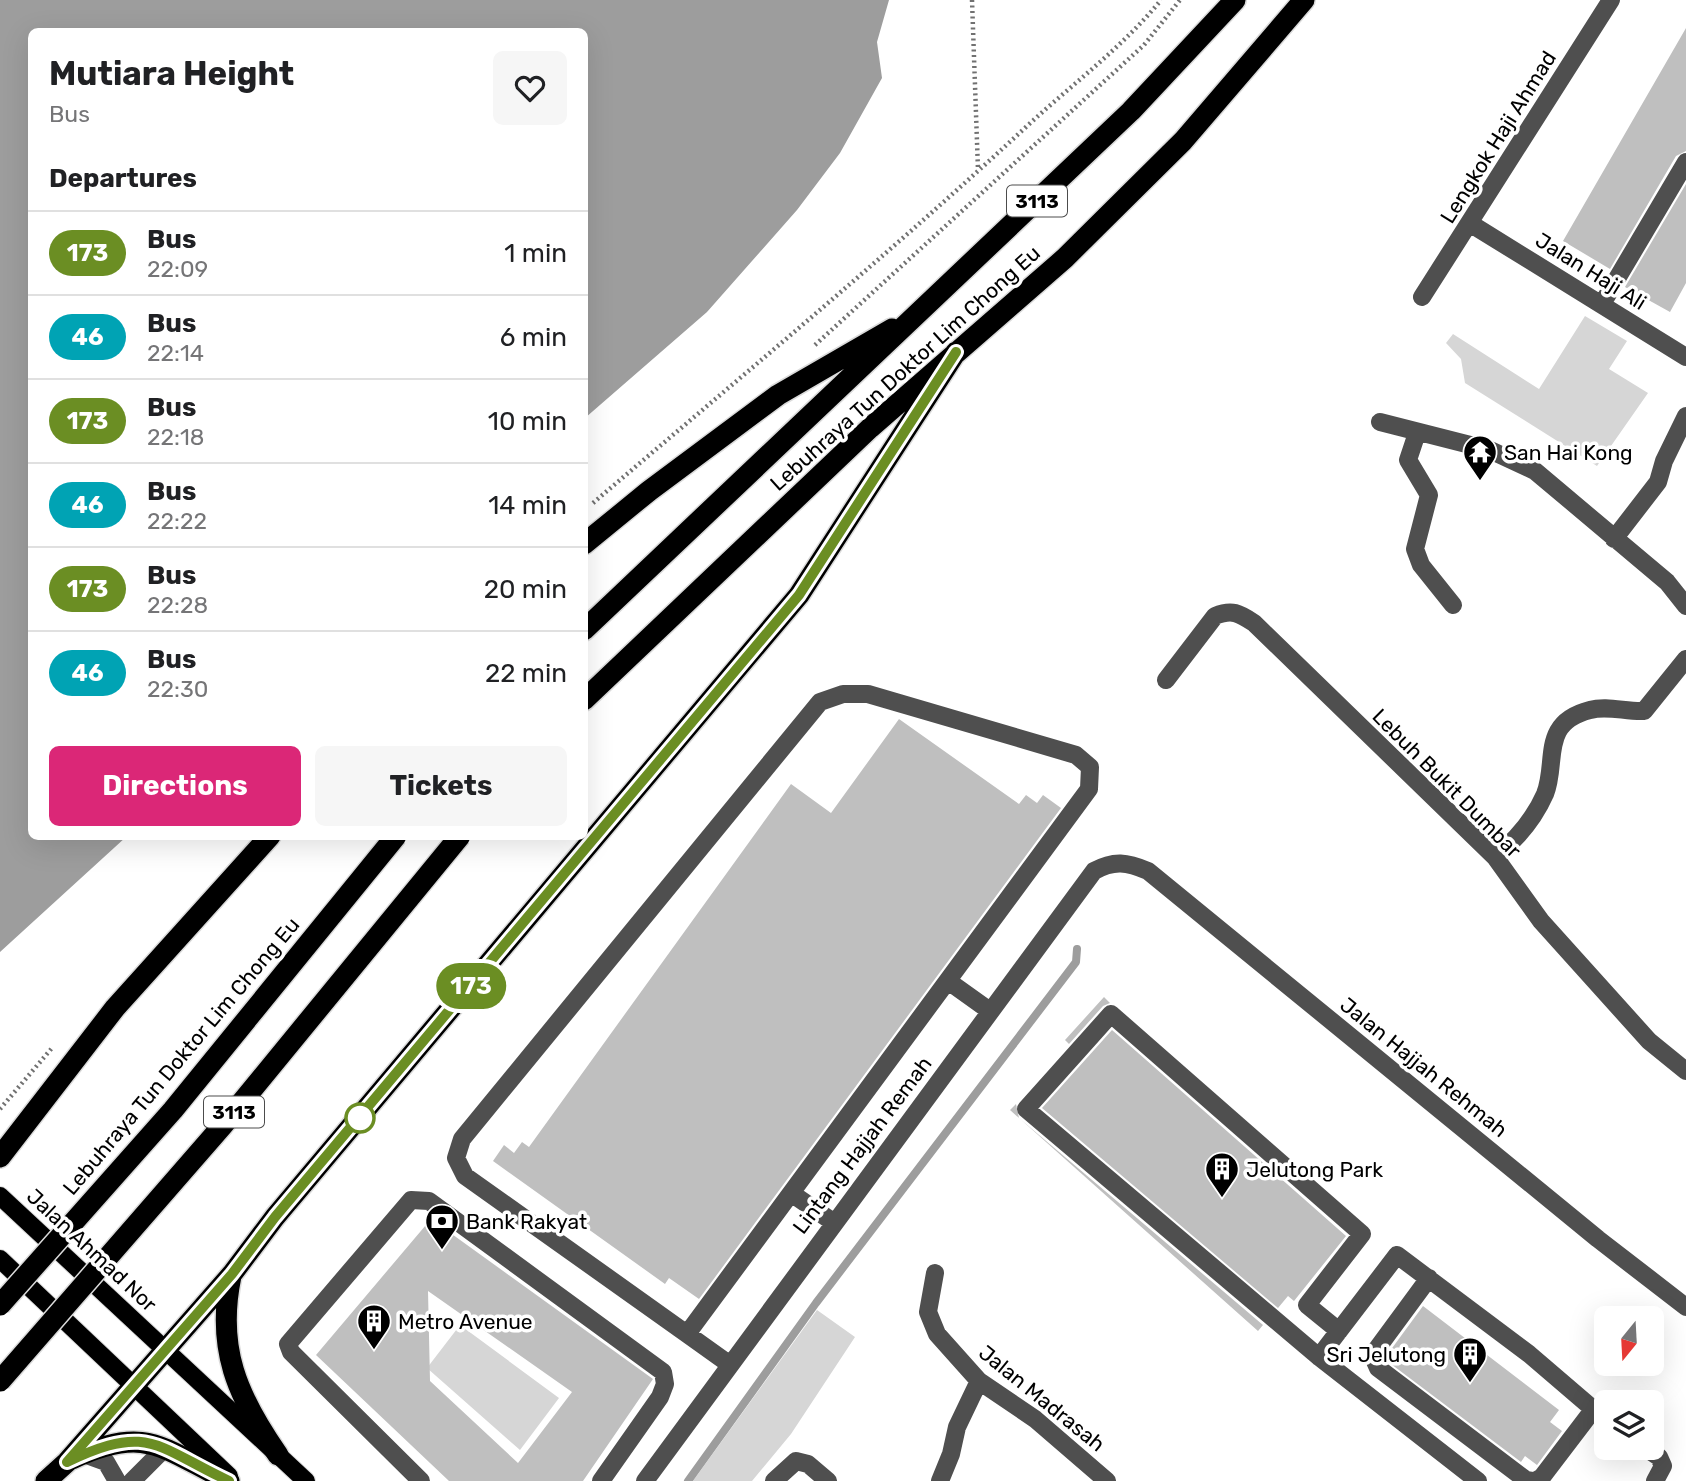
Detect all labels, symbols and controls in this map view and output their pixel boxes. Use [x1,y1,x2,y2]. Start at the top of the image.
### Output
street label: Lengkok Haji Ahmad [1435,46,1561,228]
button: heart [493,51,567,125]
text: Mutiara Height [49,54,294,93]
text: Bus [49,100,90,128]
text: Departures [49,163,197,194]
road number: 3113 [1007,186,1067,216]
text: Bus [147,224,196,255]
street label: Jalan Haji Ali [1531,227,1651,315]
text: 1 min [504,238,567,269]
text: 173 [67,239,108,267]
street label: Lebuhraya Tun Doktor Lim Chong Eu [765,240,1045,496]
text: 22:09 [147,255,208,283]
text: Bus [147,308,196,339]
text: 6 min [500,322,567,353]
text: 46 [71,323,104,351]
text: 22:14 [147,339,204,367]
text: Bus [147,392,196,423]
text: 10 min [488,406,567,437]
text: 173 [67,407,108,435]
text: 22:18 [147,423,204,451]
temple icon: San Hai Kong [1461,433,1499,482]
place label: San Hai Kong [1504,440,1633,465]
text: Bus [147,476,196,507]
text: 14 min [488,490,567,521]
text: 46 [71,491,104,519]
text: 22:22 [147,507,207,535]
text: Bus [147,560,196,591]
text: 20 min [484,574,567,605]
text: 173 [67,575,108,603]
text: 22:28 [147,591,208,619]
text: Bus [147,644,196,675]
text: 22 min [485,658,567,689]
text: 46 [71,659,104,687]
text: 22:30 [147,675,208,703]
street label: Lebuh Bukit Dumbar [1367,703,1527,863]
button: Directions [49,746,301,826]
button: Tickets [315,746,567,826]
street label: Lebuhraya Tun Doktor Lim Chong Eu [58,912,304,1200]
line badge: 173 [431,963,511,1009]
text: 173 [450,972,492,1000]
street label: Jalan Hajjah Rehmah [1335,992,1513,1142]
street label: Lintang Hajjah Remah [787,1052,937,1238]
road number: 3113 [204,1096,264,1128]
unlabelled marker [345,1103,375,1133]
building icon: Jelutong Park [1203,1150,1241,1199]
place label: Jelutong Park [1246,1157,1383,1182]
street label: Jalan Ahmad Nor [22,1183,162,1317]
bank icon: Bank Rakyat [423,1202,461,1251]
place label: Bank Rakyat [466,1209,587,1234]
building icon: Metro Avenue [355,1302,393,1351]
north arrow [1594,1306,1664,1376]
map controls [1594,1306,1664,1460]
place label: Metro Avenue [398,1309,533,1334]
building icon: Sri Jelutong [1451,1335,1489,1384]
street label: Jalan Madrasah [974,1340,1110,1456]
place label: Sri Jelutong [1326,1342,1446,1367]
button: layers [1594,1390,1664,1460]

